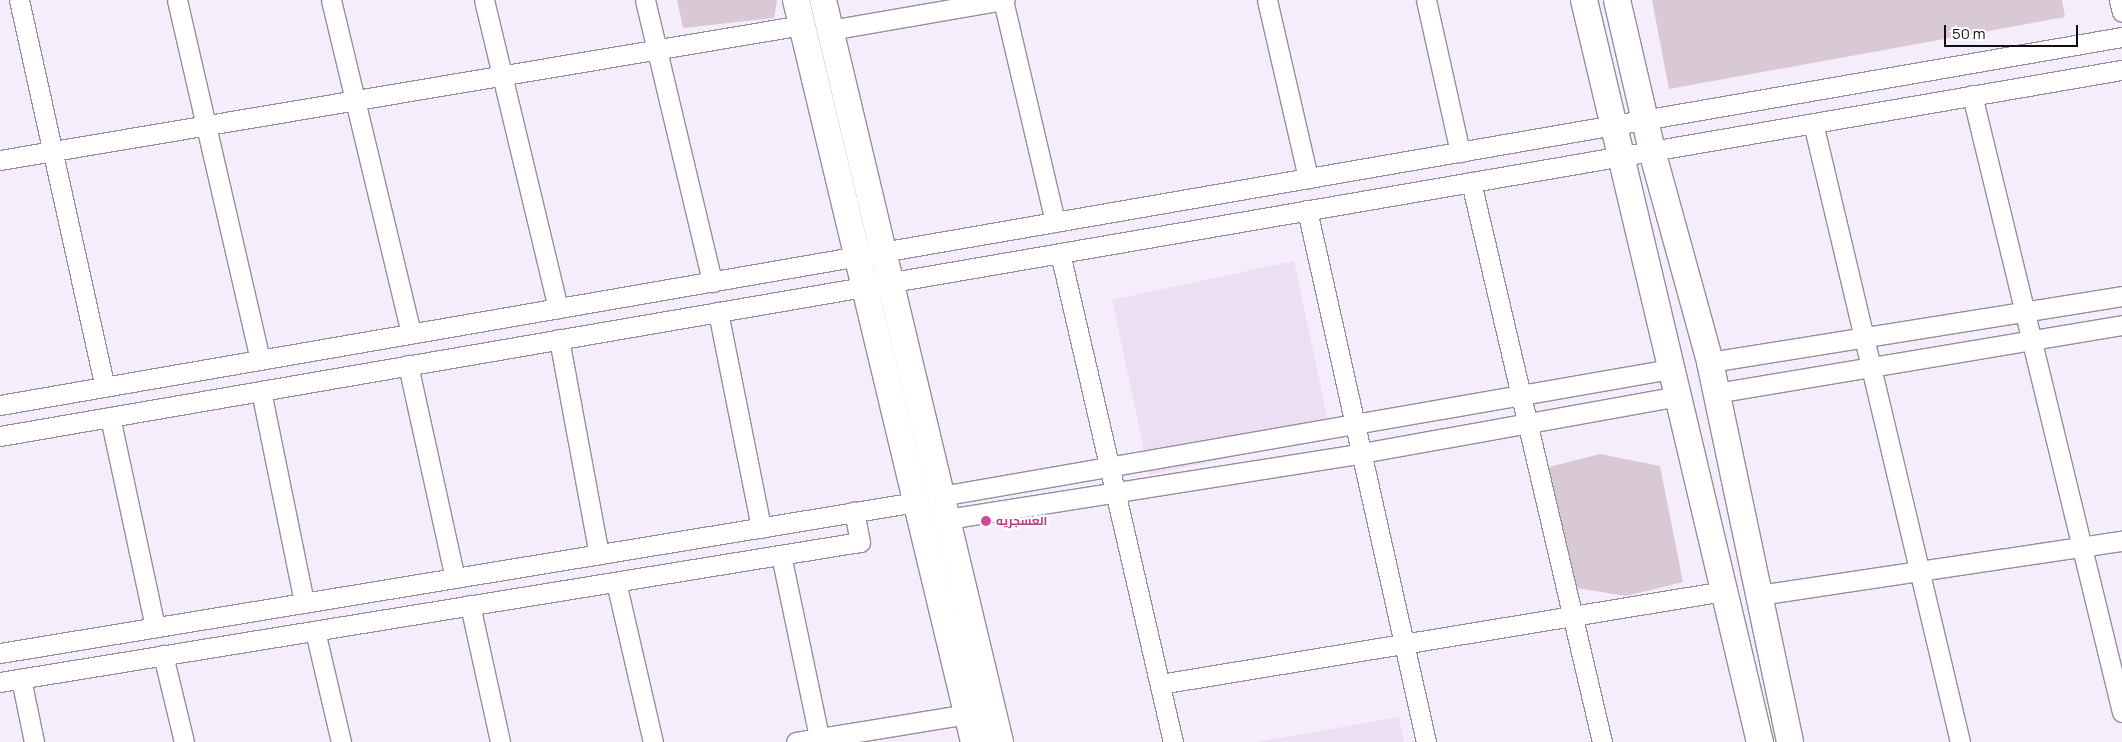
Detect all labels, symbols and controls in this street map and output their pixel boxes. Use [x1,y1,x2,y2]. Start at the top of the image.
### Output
scale bar [1947,15,2081,47]
text: 50 m [1952,23,1986,44]
place label: العسجريه [996,514,1047,528]
marker: العسجريه [980,515,992,527]

